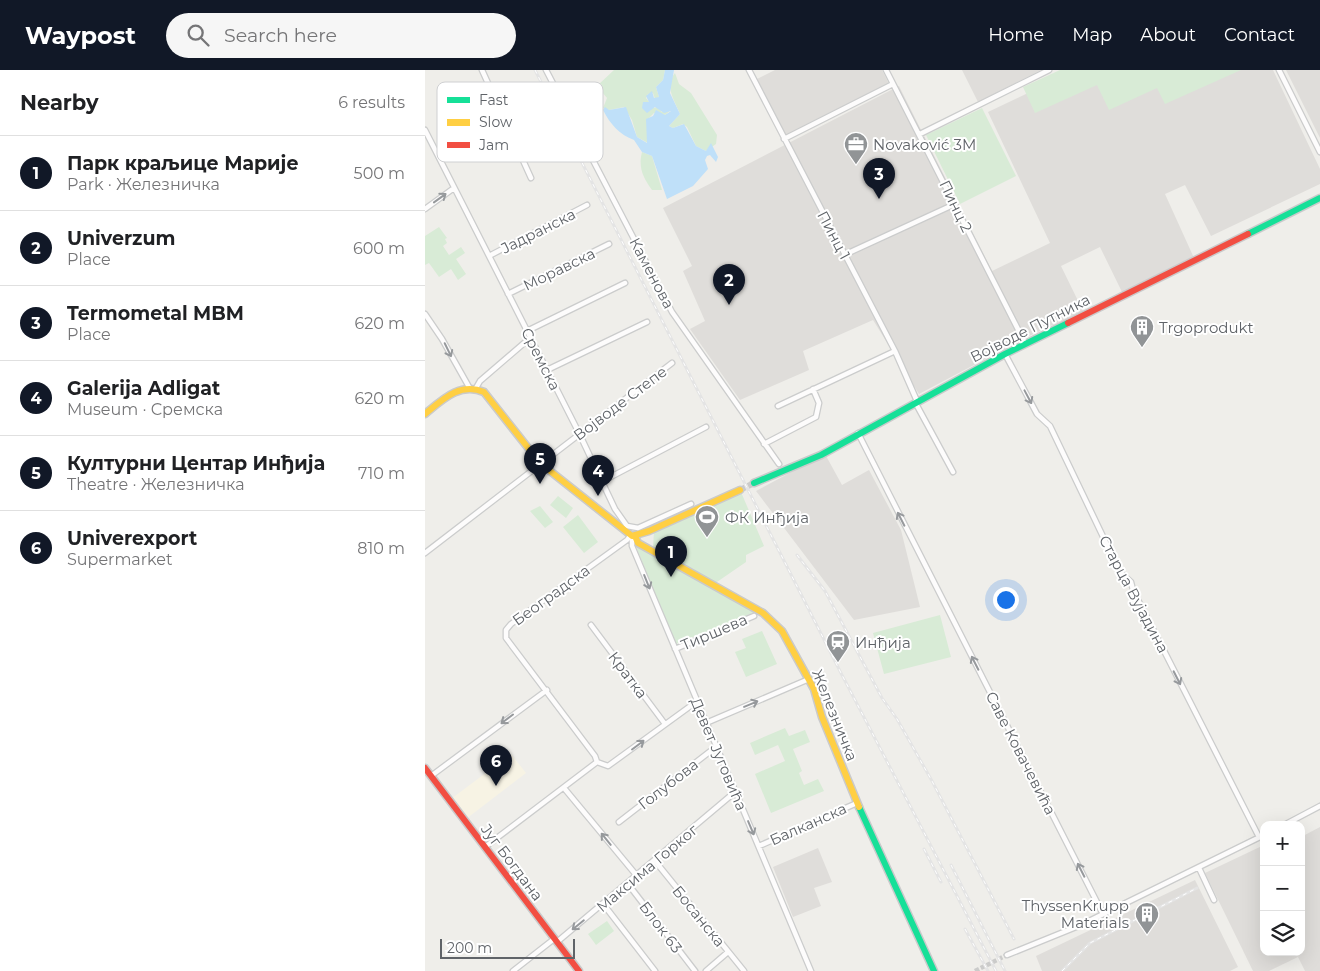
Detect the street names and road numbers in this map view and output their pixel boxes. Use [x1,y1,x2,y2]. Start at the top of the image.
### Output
street label: Пинц 2 [935,177,977,235]
street label: Јадранска [497,204,579,258]
street label: Пинц 1 [813,207,855,263]
street label: Каменова [625,234,679,312]
street label: Моравска [520,243,598,295]
street label: Војводе Путника [967,290,1093,366]
street label: Сремска [517,324,565,394]
street label: Војводе Степе [569,362,671,444]
street label: Старца Вујадина [1095,532,1173,656]
street label: Београдска [508,560,594,630]
street label: Тиршева [678,610,750,654]
street label: Кратка [604,648,652,702]
street label: Железничка [808,666,862,764]
street label: Саве Ковачевића [982,688,1060,818]
street label: Девет Југовића [687,695,751,813]
street label: Голубова [634,755,702,813]
street label: Балканска [767,799,849,849]
street label: Максима Горког [592,819,702,916]
street label: Југ Богдана [477,820,547,904]
street label: Босанска [668,881,730,951]
street label: Блок 63 [635,897,687,957]

